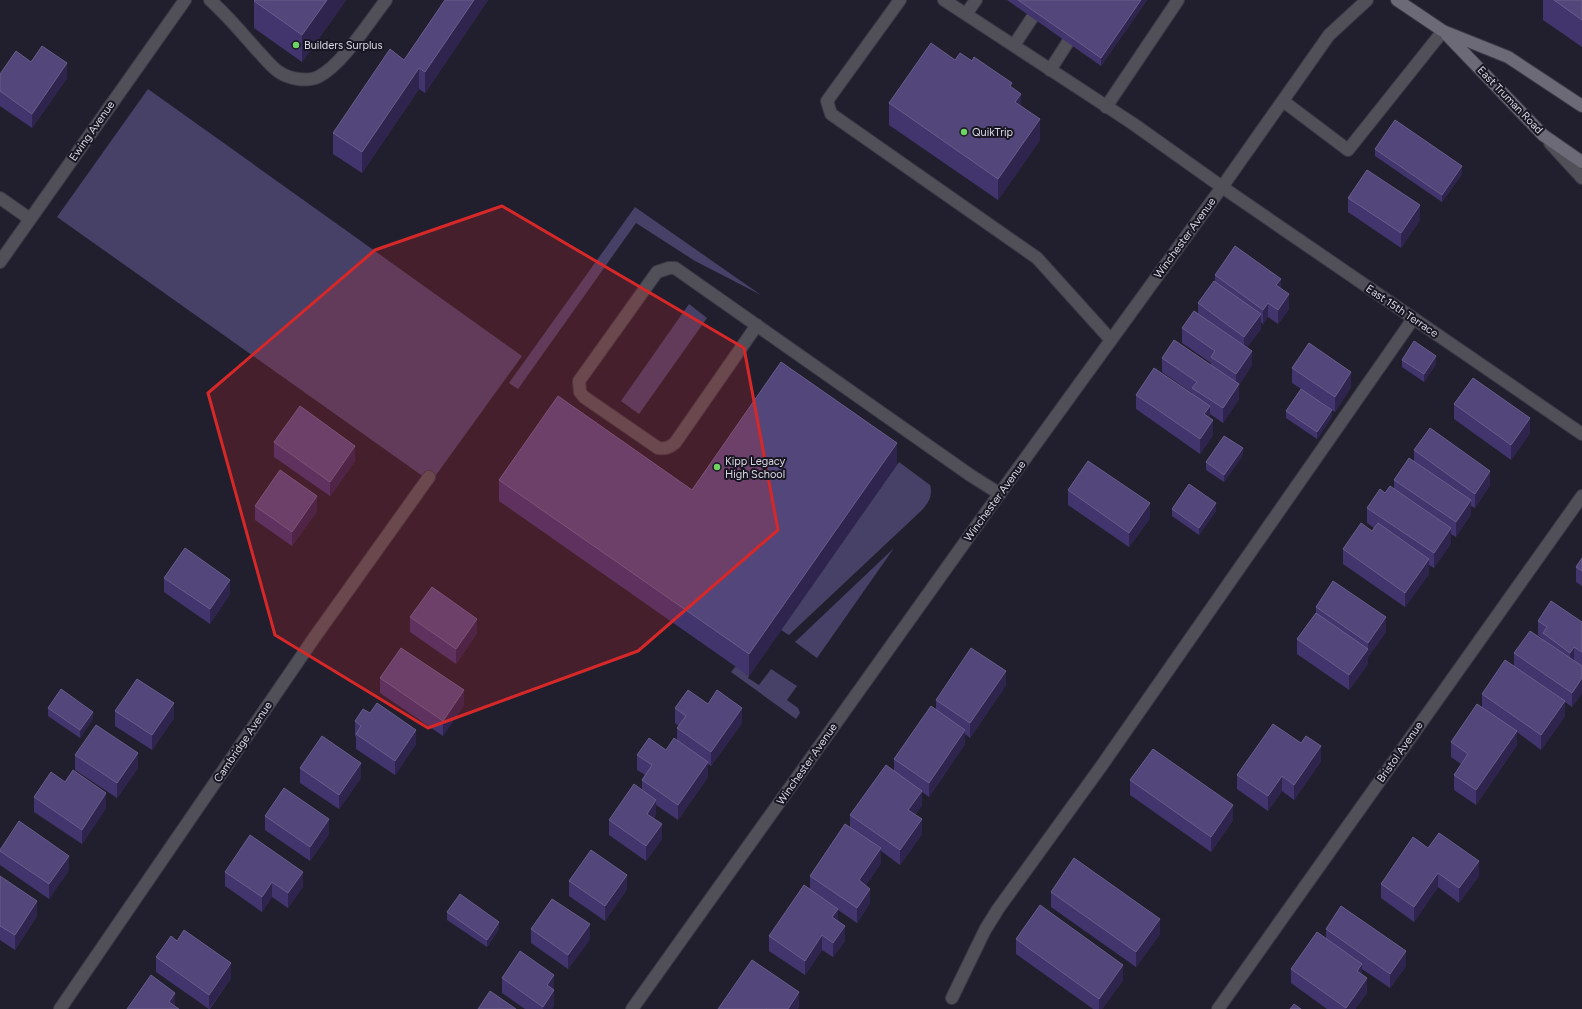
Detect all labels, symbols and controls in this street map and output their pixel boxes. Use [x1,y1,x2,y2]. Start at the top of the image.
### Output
place label: Builders Surplus [304,39,383,52]
marker: Builders Surplus [291,40,301,50]
street label: East Truman Road [1475,64,1545,136]
street label: Ewing Avenue [67,99,117,163]
place label: QuikTrip [972,126,1013,139]
marker: QuikTrip [959,127,969,137]
street label: Winchester Avenue [1151,195,1219,281]
street label: East 15th Terrace [1363,282,1441,340]
place label: Kipp Legacy High School [725,455,786,481]
street label: Winchester Avenue [961,458,1029,544]
marker: Kipp Legacy High School [712,462,722,472]
street label: Cambridge Avenue [211,699,275,785]
street label: Bristol Avenue [1374,719,1426,785]
street label: Winchester Avenue [774,721,840,807]

